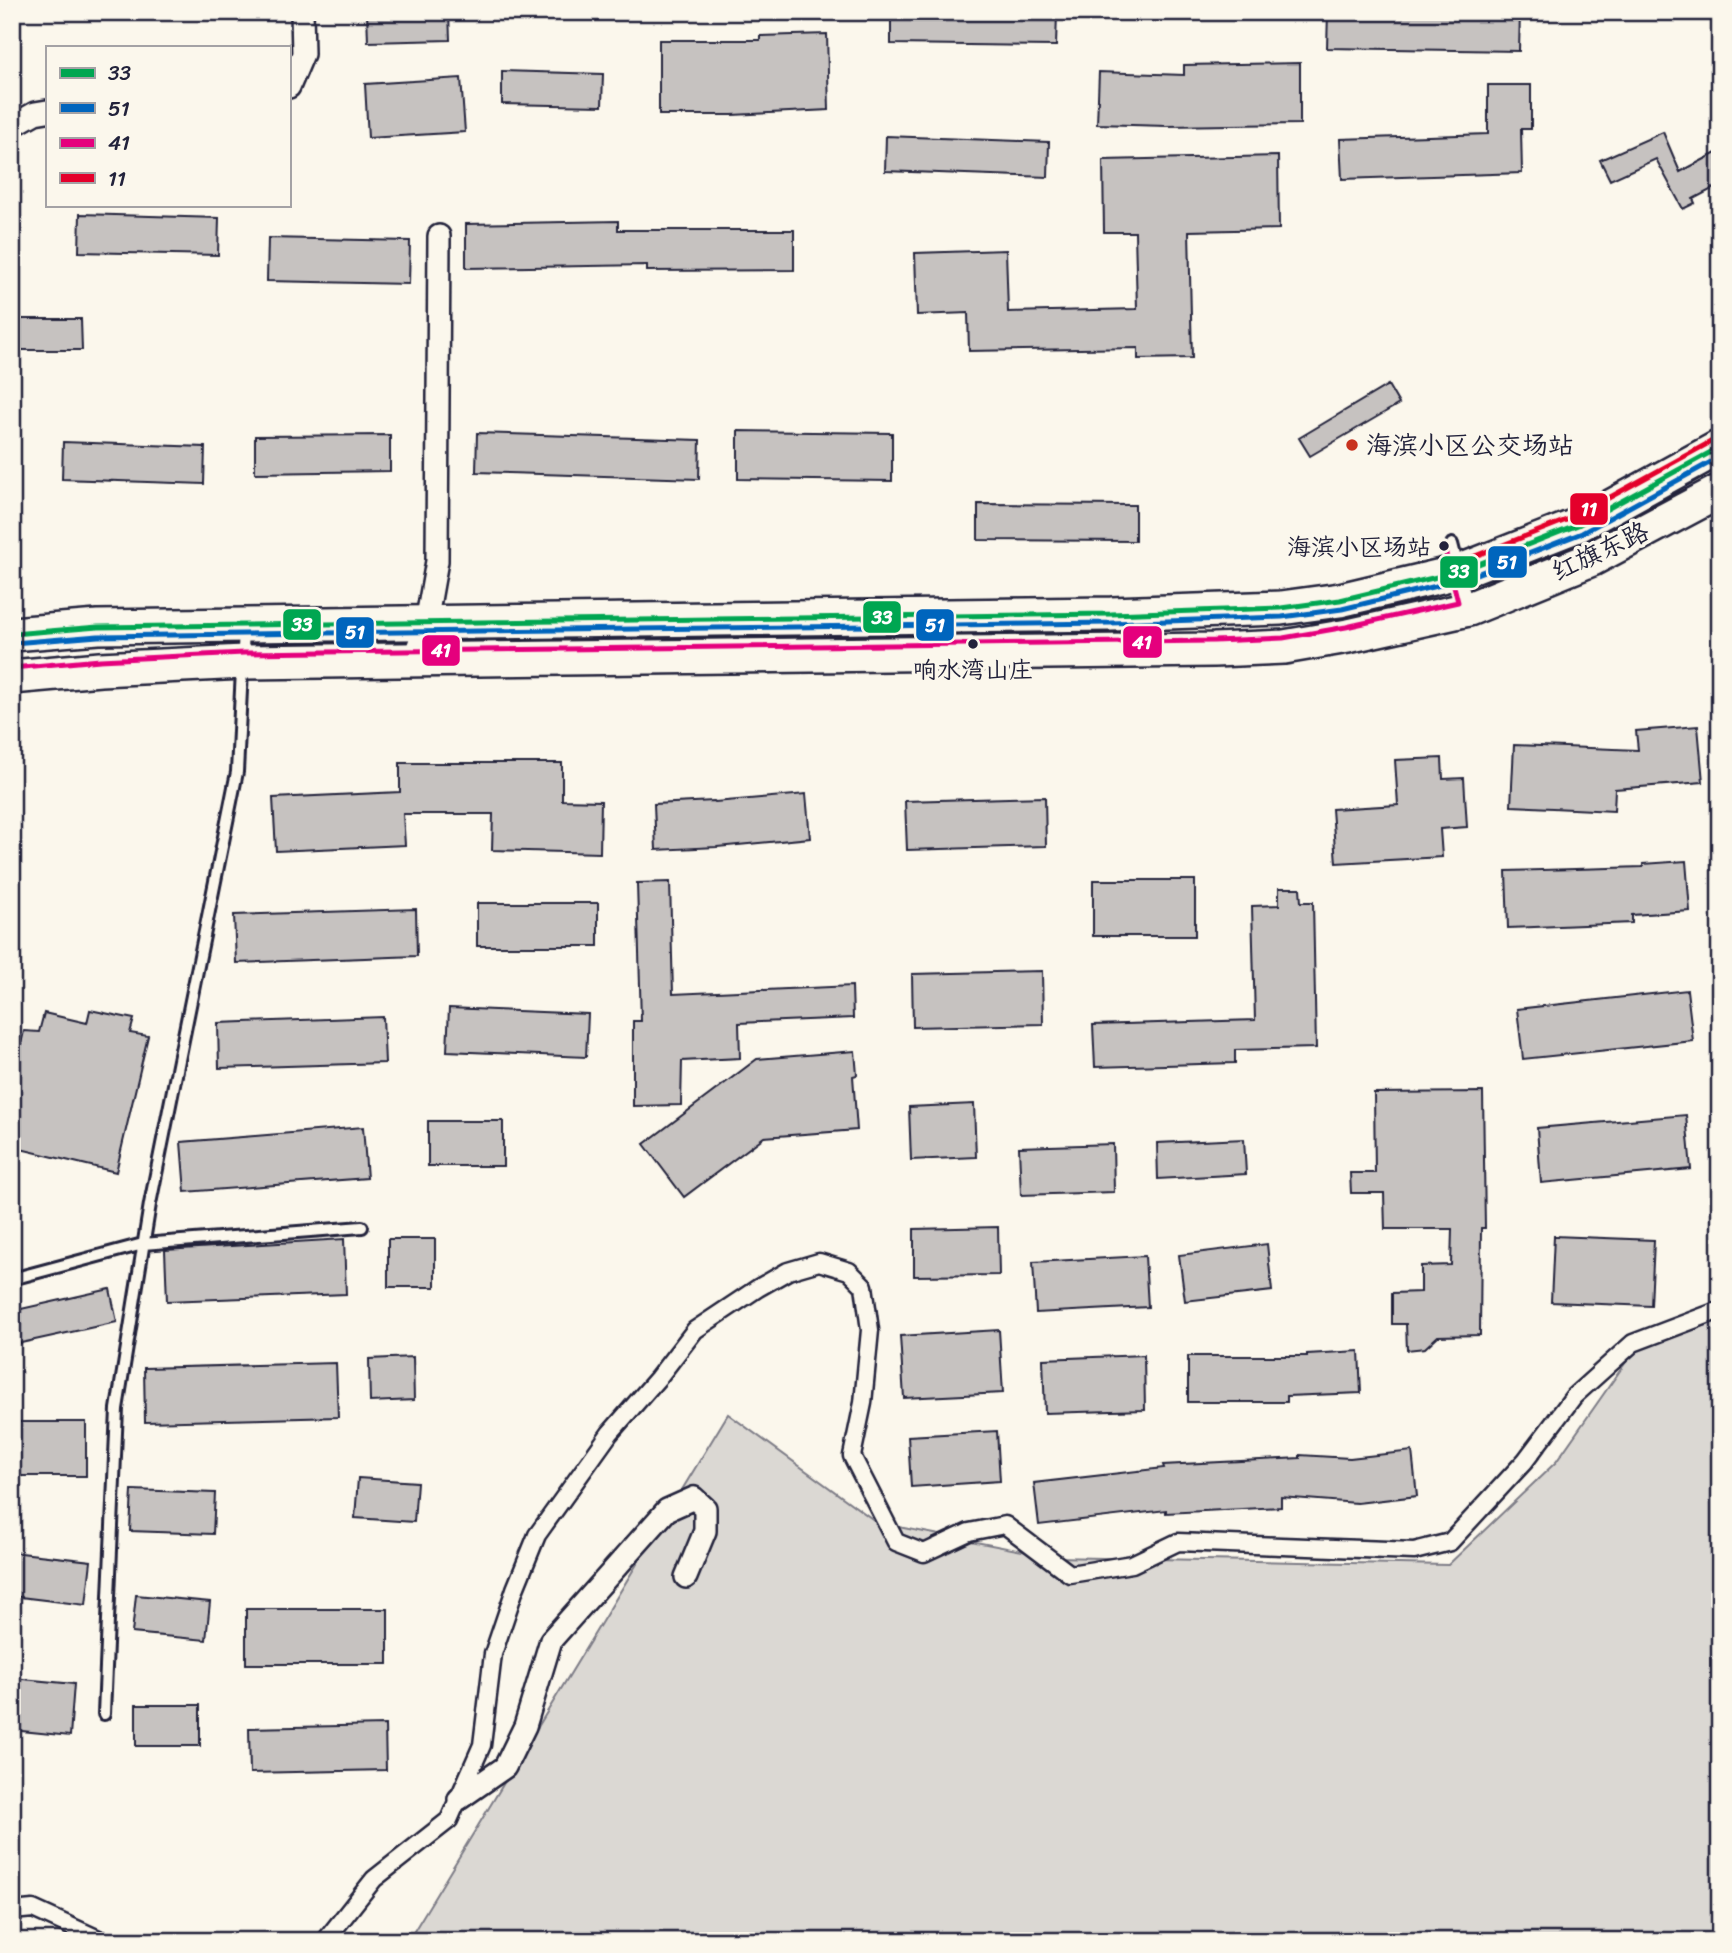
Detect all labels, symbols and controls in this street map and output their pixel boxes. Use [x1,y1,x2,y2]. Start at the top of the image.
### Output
legend [46,46,290,206]
text: 33 [108,54,132,92]
text: 51 [108,90,130,128]
text: 41 [108,124,130,162]
text: 11 [108,160,126,198]
place label: 海滨小区公交场站 [1366,422,1574,468]
marker: 海滨小区公交场站 [1344,437,1360,453]
line badge: 11 [1569,492,1609,526]
text: 11 [1581,493,1597,526]
street label: 红旗东路 [1543,508,1657,594]
place label: 海滨小区场站 [1287,526,1431,568]
marker: 海滨小区场站 [1437,539,1451,553]
line badge: 51 [1487,545,1528,579]
text: 51 [1497,546,1517,579]
line badge: 33 [1439,555,1479,589]
text: 33 [1448,555,1470,588]
line badge: 33 [862,600,902,634]
text: 33 [871,601,893,634]
line badge: 33 [282,608,322,641]
text: 33 [291,608,313,641]
line badge: 51 [915,608,955,642]
text: 51 [925,609,945,642]
line badge: 51 [335,616,375,649]
text: 51 [345,616,365,649]
line badge: 41 [1122,625,1163,659]
text: 41 [1131,626,1152,659]
line badge: 41 [421,634,461,667]
text: 41 [430,634,451,667]
marker: 响水湾山庄 [966,637,980,651]
place label: 响水湾山庄 [913,649,1033,691]

